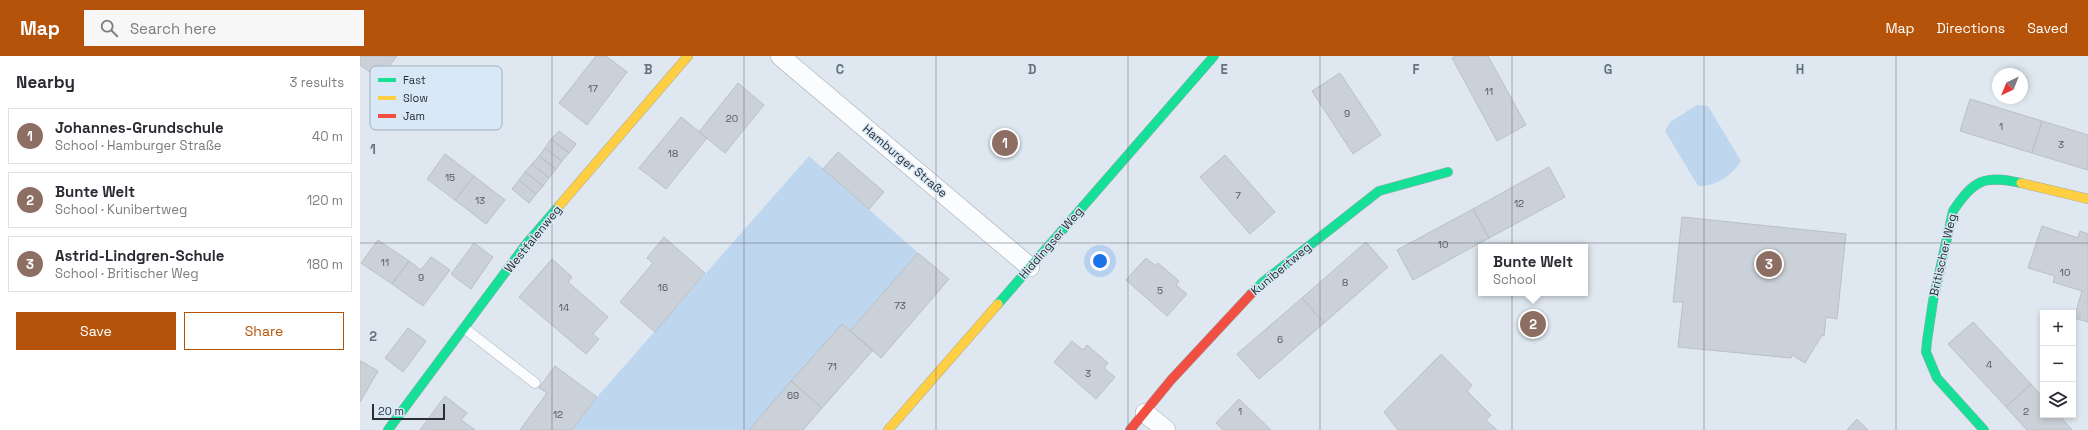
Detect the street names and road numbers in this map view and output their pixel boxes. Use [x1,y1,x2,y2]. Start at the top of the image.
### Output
street label: Hamburger Straße [859,121,951,201]
street label: Westfalenweg [501,202,565,276]
street label: Hiddingser Weg [1015,204,1087,282]
street label: Britischer Weg [1926,212,1960,298]
street label: Kunibertweg [1248,239,1314,299]

